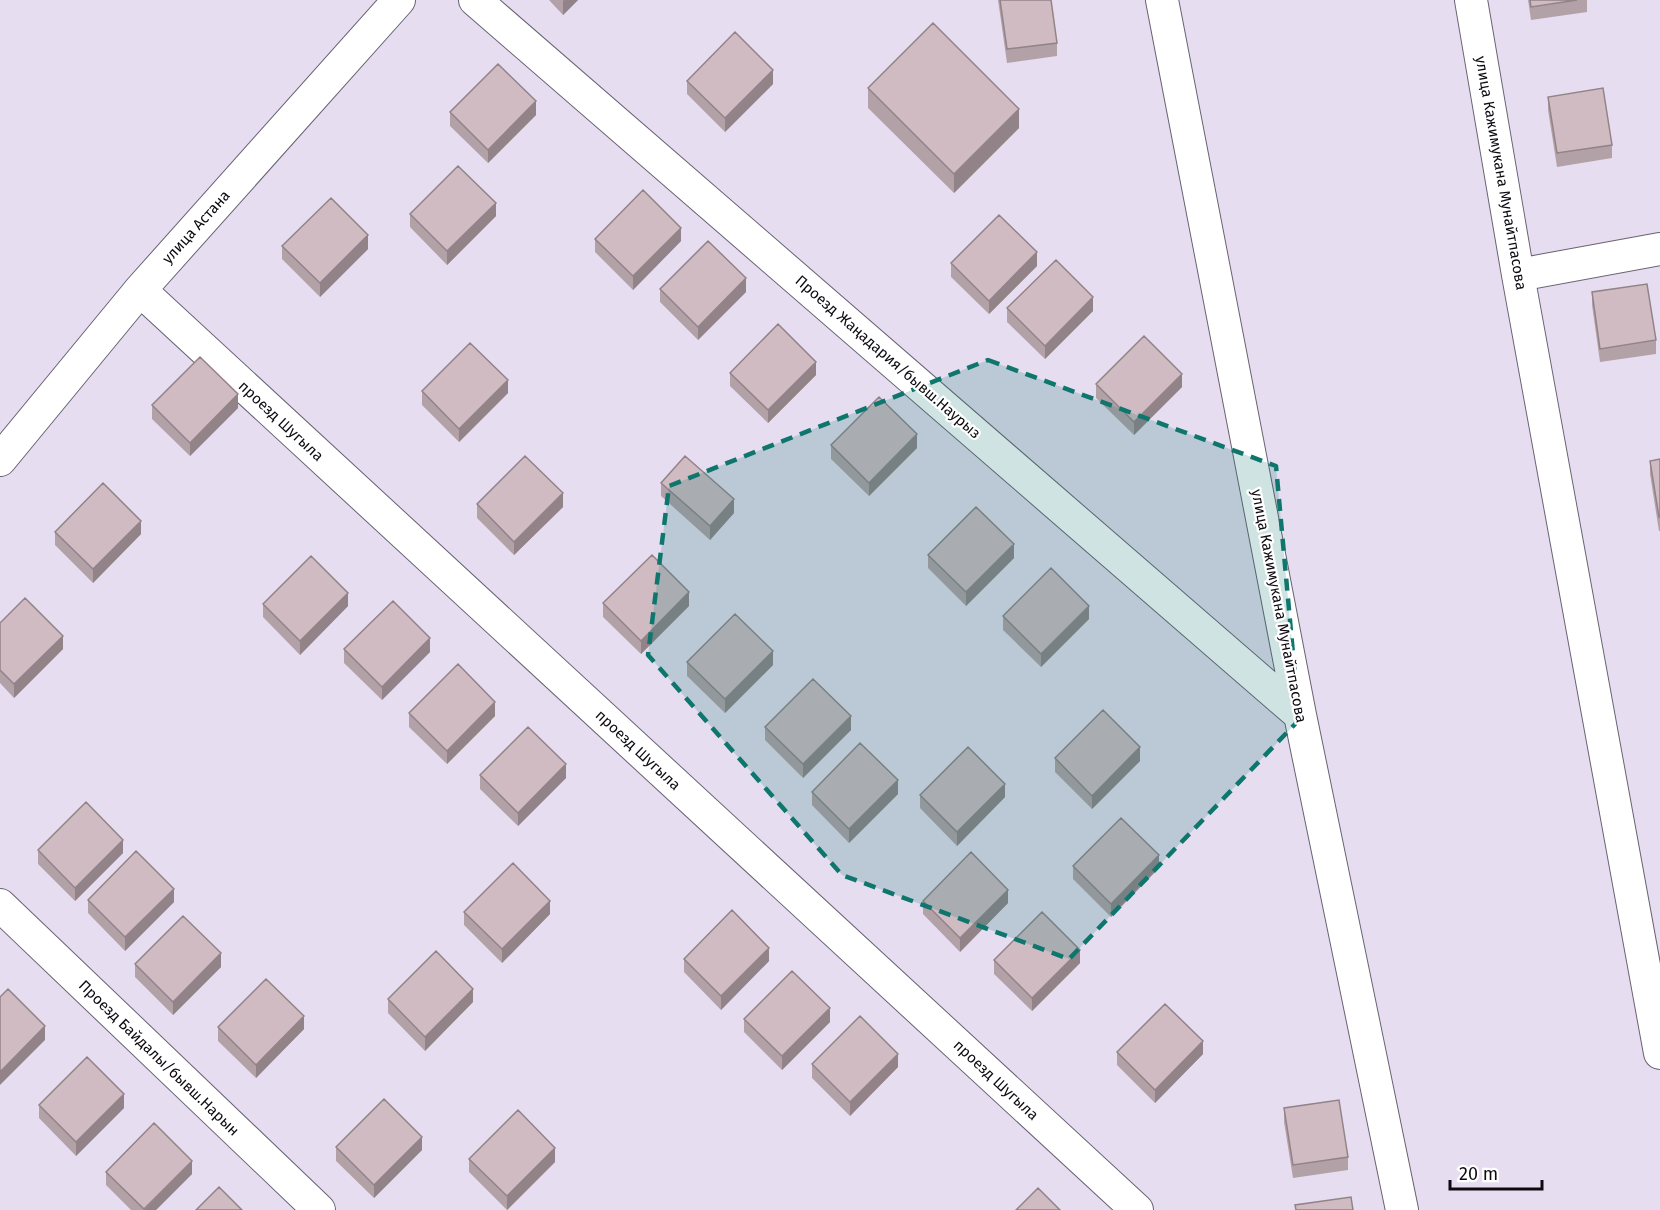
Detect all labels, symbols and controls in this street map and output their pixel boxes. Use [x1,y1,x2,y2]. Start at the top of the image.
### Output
street label: улица Кажимукана Мунайтпасова [1472,54,1530,292]
street label: улица Астана [158,186,234,268]
street label: Проезд Жаңадария/бывш.Наурыз [792,272,984,442]
street label: проезд Шугыла [235,377,327,465]
street label: улица Кажимукана Мунайтпасова [1248,488,1310,724]
street label: проезд Шугыла [592,706,684,794]
street label: Проезд Байдалы/бывш.Нарын [75,977,243,1139]
street label: проезд Шугыла [950,1036,1042,1124]
scale bar [1450,1153,1542,1191]
text: 20 m [1459,1163,1498,1185]

